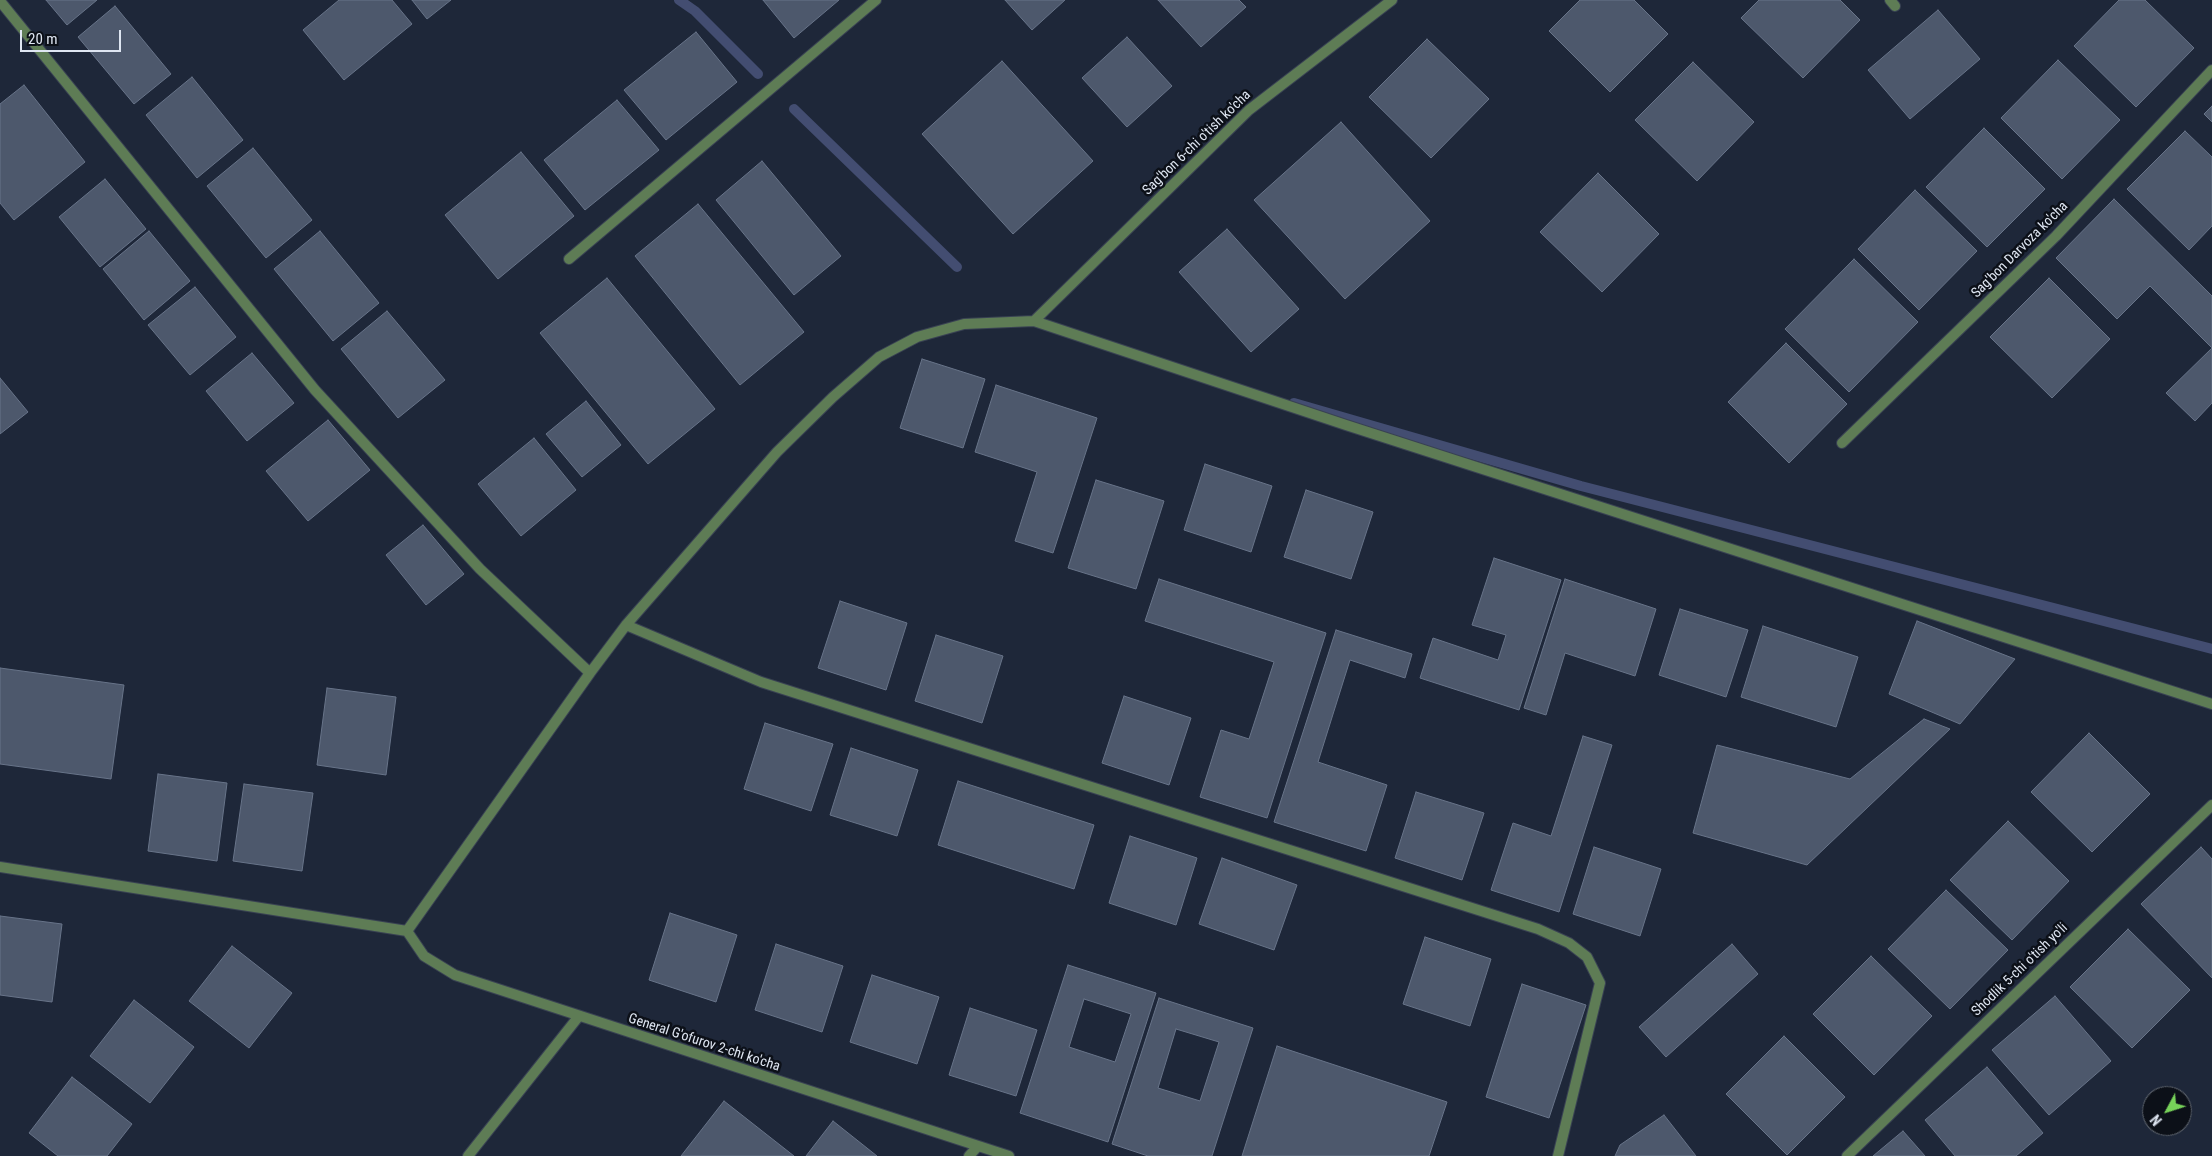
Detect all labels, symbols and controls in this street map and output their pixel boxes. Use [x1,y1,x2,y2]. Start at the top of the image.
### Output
scale bar [22,20,124,52]
text: 20 m [28,30,58,48]
street label: Sag'bon 6-chi o'tish ko'cha [1139,87,1255,199]
street label: Sag'bon Darvoza ko'cha [1968,198,2072,302]
street label: Shodlik 5-chi o'tish yo'li [1969,920,2071,1020]
street label: General G'ofurov 2-chi ko'cha [626,1011,782,1075]
north arrow [2142,1086,2192,1136]
text: N [2147,1112,2165,1128]

